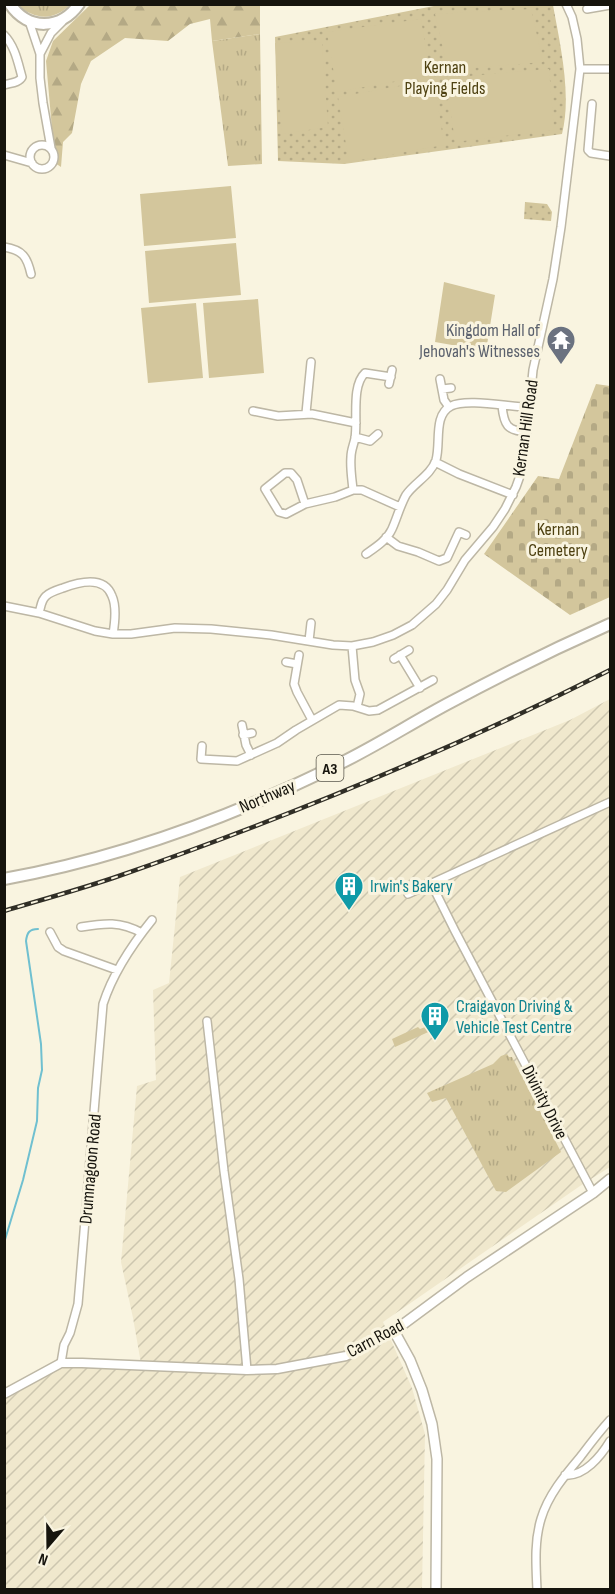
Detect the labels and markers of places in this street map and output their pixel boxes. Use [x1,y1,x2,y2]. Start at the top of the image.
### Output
place label: Kingdom Hall of Jehovah's Witnesses [418,320,541,362]
temple icon: Kingdom Hall of Jehovah's Witnesses [545,324,577,366]
building icon: Irwin's Bakery [333,870,365,912]
place label: Irwin's Bakery [370,876,453,897]
place label: Craigavon Driving & Vehicle Test Centre [456,996,573,1038]
building icon: Craigavon Driving & Vehicle Test Centre [419,1000,451,1042]

